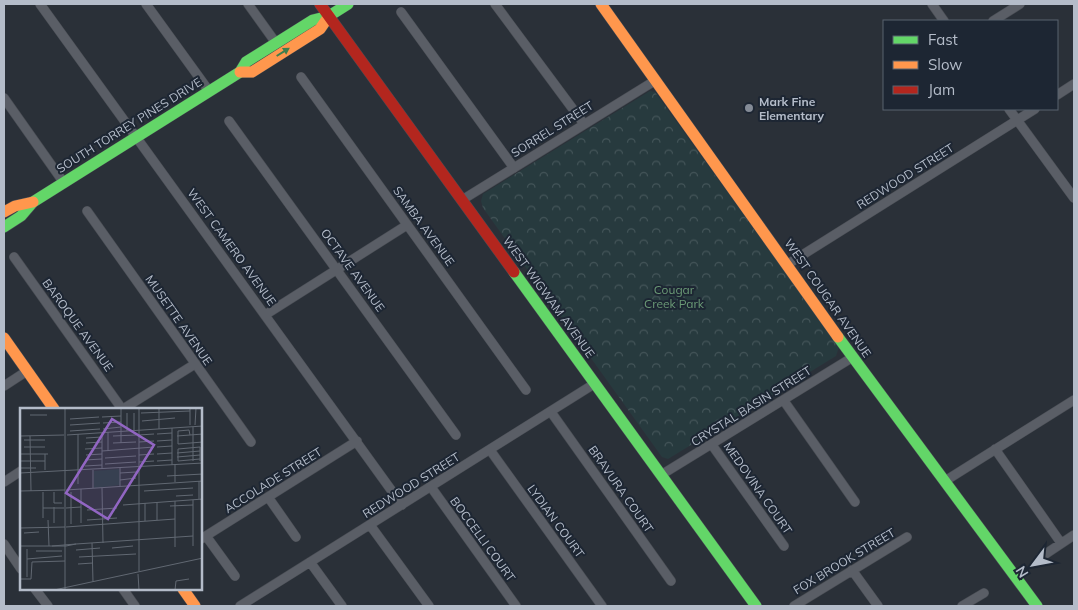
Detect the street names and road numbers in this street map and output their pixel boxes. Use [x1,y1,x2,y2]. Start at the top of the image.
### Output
street label: SOUTH TORREY PINES DRIVE [54,74,204,176]
street label: SORREL STREET [508,97,597,160]
street label: REDWOOD STREET [854,140,957,212]
street label: SAMBA AVENUE [390,183,458,269]
street label: WEST CAMERO AVENUE [184,185,280,309]
street label: OCTAVE AVENUE [318,226,388,314]
street label: WEST WIGWAM AVENUE [500,233,598,361]
street label: WEST COUGAR AVENUE [781,236,875,360]
street label: MUSETTE AVENUE [142,272,216,368]
street label: BAROQUE AVENUE [39,276,117,374]
street label: CRYSTAL BASIN STREET [688,362,815,449]
street label: MEDOVINA COURT [721,439,796,538]
street label: BRAVURA COURT [585,442,657,536]
street label: ACCOLADE STREET [221,444,325,516]
street label: REDWOOD STREET [360,449,463,521]
street label: LYDIAN COURT [524,481,588,561]
street label: BOCCELLI COURT [447,494,519,585]
street label: FOX BROOK STREET [790,524,898,597]

